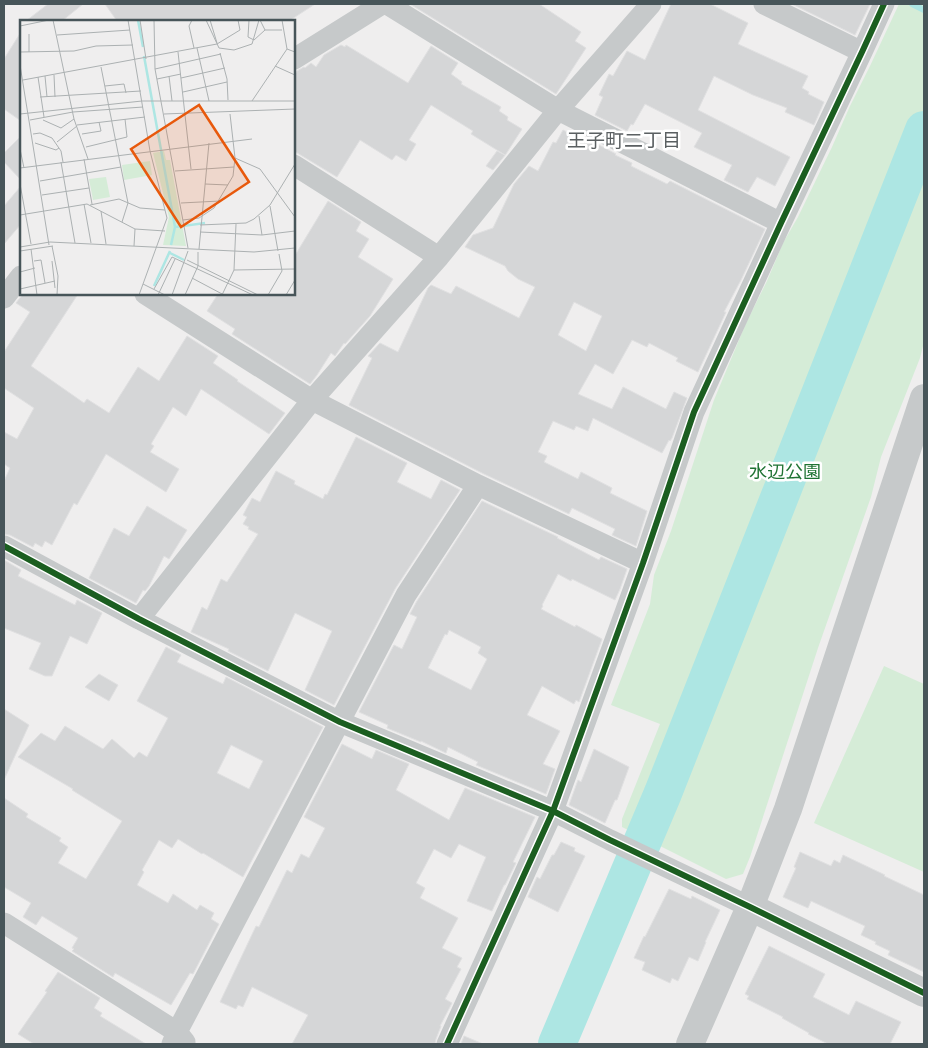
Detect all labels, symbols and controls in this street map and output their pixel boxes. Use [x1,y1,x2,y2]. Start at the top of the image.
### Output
inset map [20,20,295,295]
district label: 王子町二丁目 [567,127,681,153]
park label: 水辺公園 [749,459,821,484]

